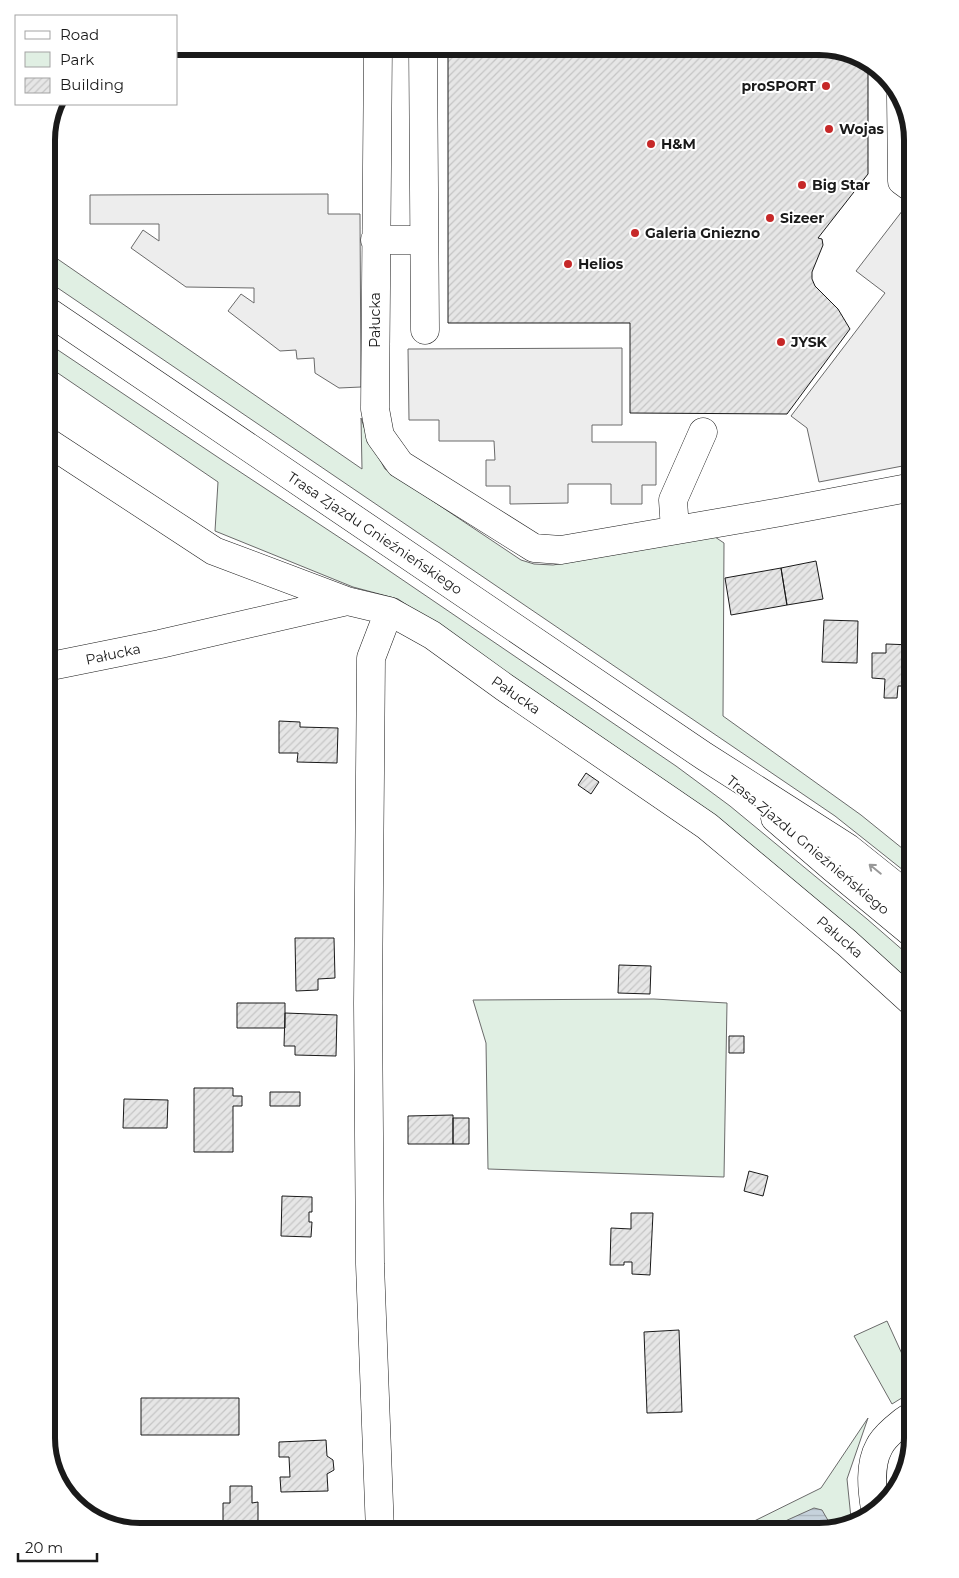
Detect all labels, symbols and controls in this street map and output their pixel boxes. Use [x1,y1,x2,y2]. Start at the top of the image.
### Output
legend [15,15,178,105]
text: Road [60,25,99,44]
text: Park [60,50,94,69]
text: Building [60,75,124,94]
place label: proSPORT [741,77,816,95]
marker: proSPORT [820,80,832,92]
place label: Wojas [839,120,885,138]
marker: Wojas [823,123,835,135]
place label: H&M [661,135,696,153]
marker: H&M [645,138,657,150]
place label: Big Star [812,176,870,194]
marker: Big Star [796,179,808,191]
place label: Sizeer [780,209,824,227]
marker: Sizeer [764,212,776,224]
place label: Galeria Gniezno [645,224,760,242]
marker: Galeria Gniezno [629,227,641,239]
place label: Helios [578,255,624,273]
marker: Helios [562,258,574,270]
street label: Pałucka [366,292,384,348]
place label: JYSK [790,333,828,351]
marker: JYSK [775,336,787,348]
street label: Trasa Zjazdu Gnieźnieńskiego [284,468,466,599]
street label: Pałucka [84,639,142,669]
street label: Pałucka [488,672,544,718]
street label: Trasa Zjazdu Gnieźnieńskiego [723,771,893,919]
one-way arrow [869,864,882,875]
street label: Pałucka [813,912,867,962]
scale bar [18,1530,96,1562]
text: 20 m [25,1538,63,1557]

